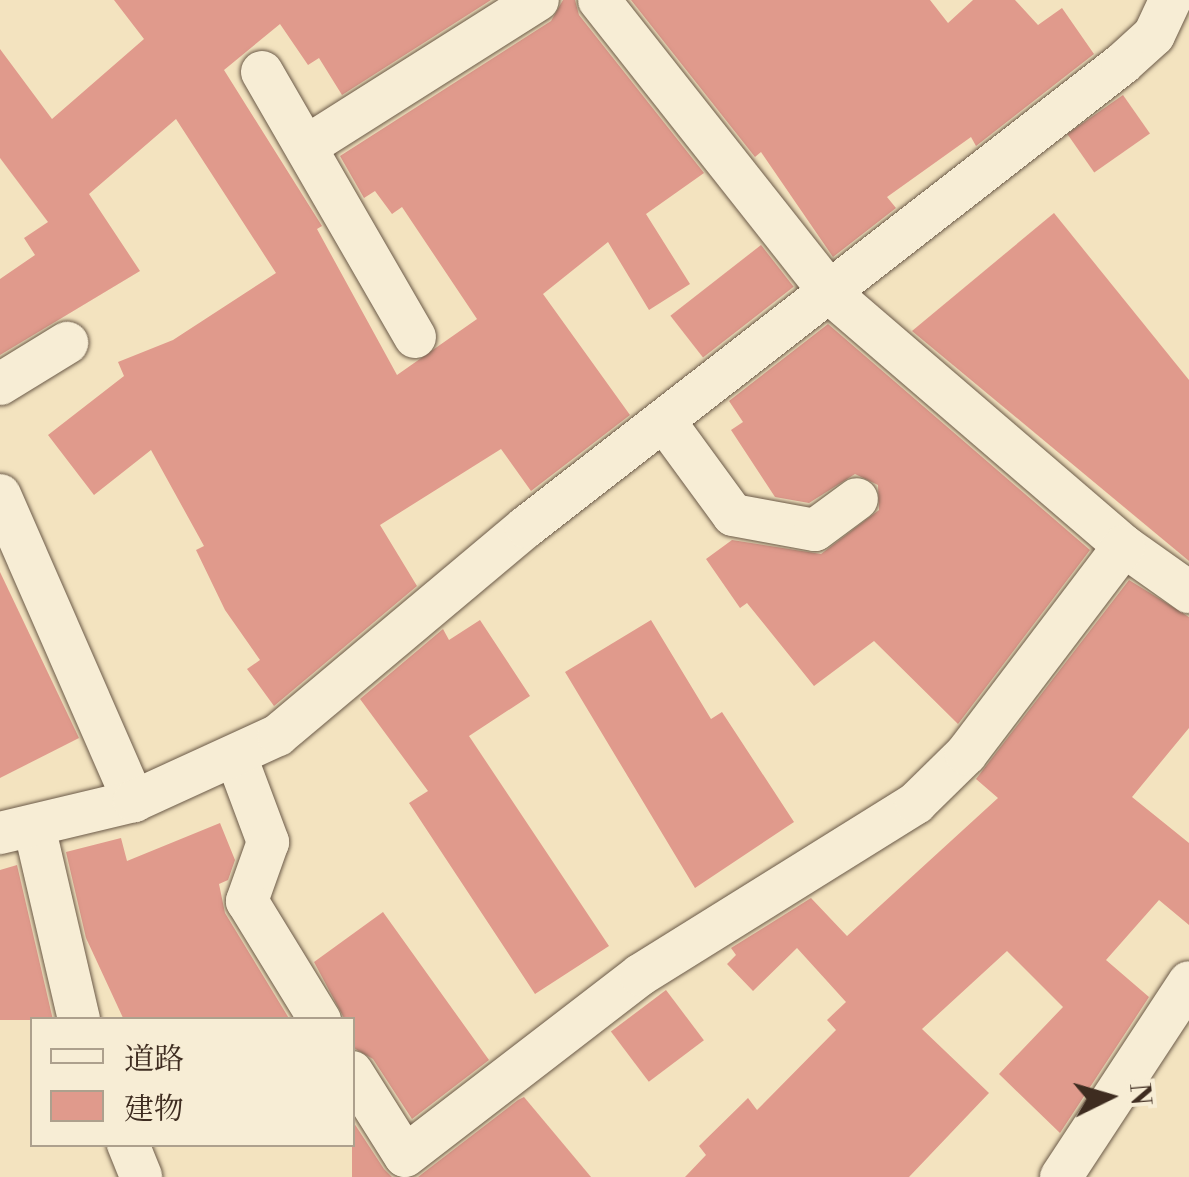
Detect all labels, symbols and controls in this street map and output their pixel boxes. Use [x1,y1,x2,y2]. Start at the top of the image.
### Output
legend [30,1017,355,1147]
text: 道路 [124,1041,184,1079]
north arrow [1059,1047,1159,1147]
text: N [1121,1082,1158,1107]
text: 建物 [124,1091,184,1129]

